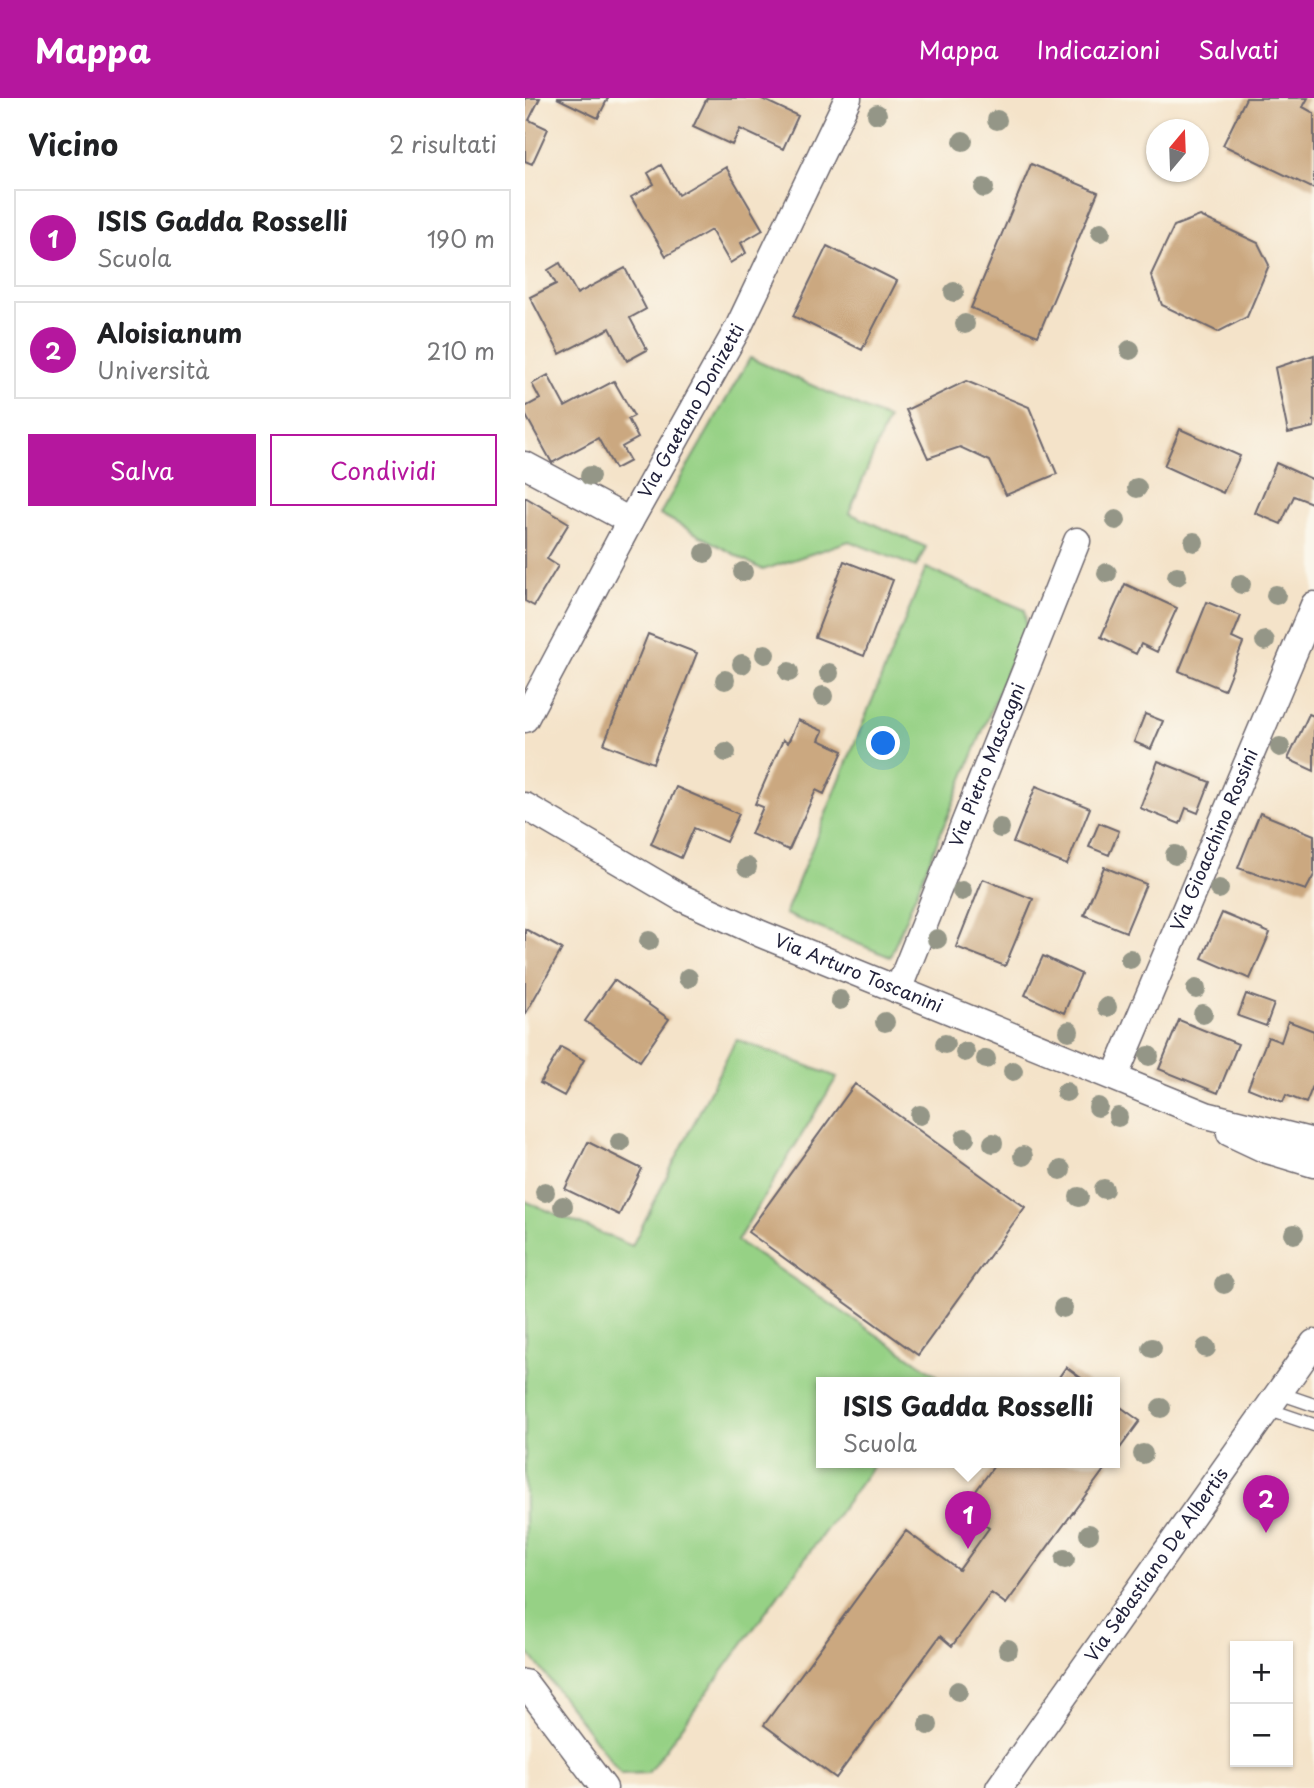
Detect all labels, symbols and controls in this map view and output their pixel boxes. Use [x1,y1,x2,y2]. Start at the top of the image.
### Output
text: Mappa [35,24,151,74]
text: Mappa [919,31,999,67]
text: Indicazioni [1037,31,1160,67]
text: Salvati [1198,31,1279,67]
north arrow [1146,119,1209,182]
text: Vicino [28,121,118,166]
text: 2 risultati [389,126,497,161]
text: ISIS Gadda Rosselli [97,201,348,240]
text: 1 [48,221,59,256]
text: 190 m [427,221,495,256]
text: Scuola [97,240,171,275]
text: Aloisianum [97,313,242,352]
street label: Via Gaetano Donizetti [630,319,750,503]
text: 2 [45,333,61,368]
text: 210 m [427,333,495,368]
text: Università [97,352,210,387]
button: Salva [28,434,256,506]
button: Condividi [270,434,497,506]
street label: Via Pietro Mascagni [941,679,1031,851]
your location [866,726,900,760]
street label: Via Gioacchino Rossini [1163,744,1264,935]
street label: Via Arturo Toscanini [771,926,947,1019]
popup [816,1377,1120,1468]
text: ISIS Gadda Rosselli [843,1386,1093,1425]
text: Scuola [843,1425,917,1460]
street label: Via Sebastiano De Albertis [1077,1462,1234,1667]
pin: 2 [1243,1475,1289,1533]
pin: 1 [945,1491,991,1549]
map controls [1230,1641,1293,1767]
button: + [1230,1641,1293,1704]
button: − [1230,1704,1293,1767]

